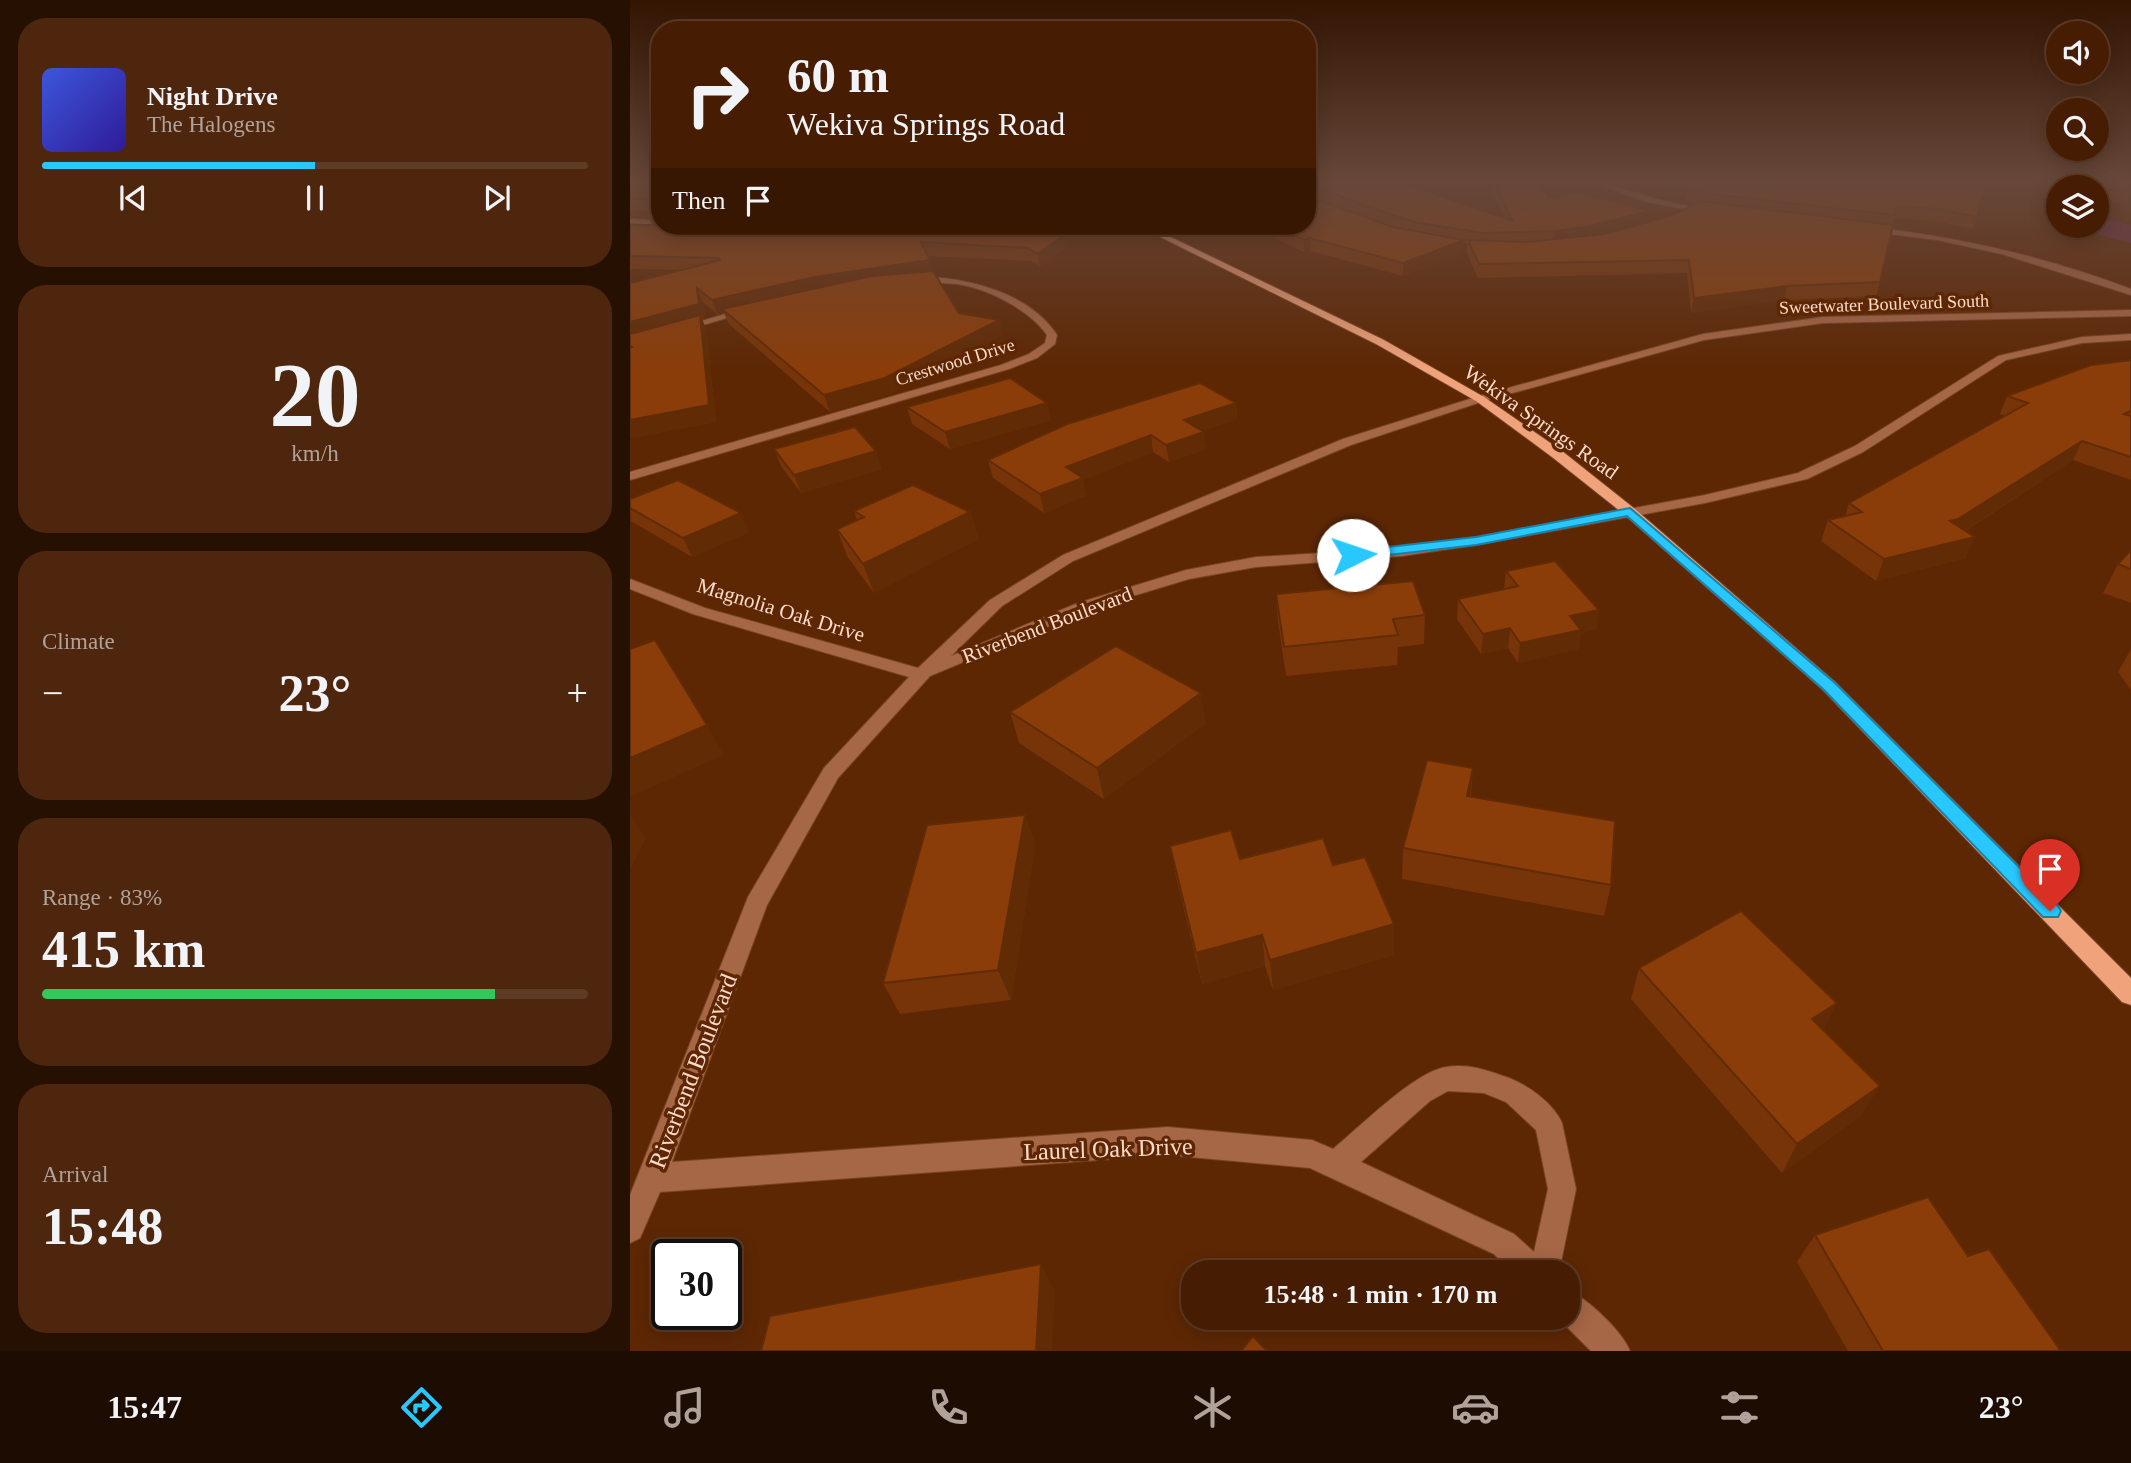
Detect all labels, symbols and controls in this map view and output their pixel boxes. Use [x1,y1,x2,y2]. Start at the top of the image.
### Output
map controls [2046,21,2109,238]
button: sound [2046,21,2109,84]
text: 60 m [787,48,889,103]
icon: right [672,49,763,140]
text: Night Drive [147,82,278,111]
button: search [2046,98,2109,161]
text: Wekiva Springs Road [787,106,1065,142]
text: The Halogens [147,112,275,137]
button: layers [2046,175,2109,238]
icon: previous [114,179,152,217]
icon: pause [296,179,334,217]
icon: next [478,179,516,217]
icon: arrive [739,182,777,220]
text: Then [672,186,725,215]
street label: Sweetwater Boulevard South [1779,290,1989,318]
street label: Crestwood Drive [893,334,1017,390]
text: 20 [270,345,361,446]
street label: Wekiva Springs Road [1459,360,1623,484]
text: km/h [291,441,339,466]
position arrow [1316,518,1390,592]
street label: Magnolia Oak Drive [694,573,868,647]
street label: Riverbend Boulevard [959,581,1136,668]
text: Climate [42,629,115,654]
text: 23° [279,665,351,722]
text: − [42,672,63,714]
text: + [567,672,588,714]
pin [2020,839,2080,911]
icon: arrive [2031,850,2069,888]
text: Range · 83% [42,885,162,910]
text: 415 km [42,921,205,978]
street label: Riverbend Boulevard [644,970,742,1172]
street label: Laurel Oak Drive [1023,1133,1193,1165]
text: Arrival [42,1162,108,1187]
text: 15:48 [42,1198,163,1255]
speed limit sign: 30 [651,1239,742,1330]
text: 15:48 · 1 min · 170 m [1264,1280,1498,1309]
icon: directions [397,1383,446,1432]
icon: music [660,1383,709,1432]
icon: phone [924,1383,973,1432]
icon: climate [1188,1383,1237,1432]
icon: car [1451,1383,1500,1432]
icon: filters [1715,1383,1764,1432]
text: 15:47 [107,1389,182,1425]
text: 23° [1979,1389,2024,1425]

